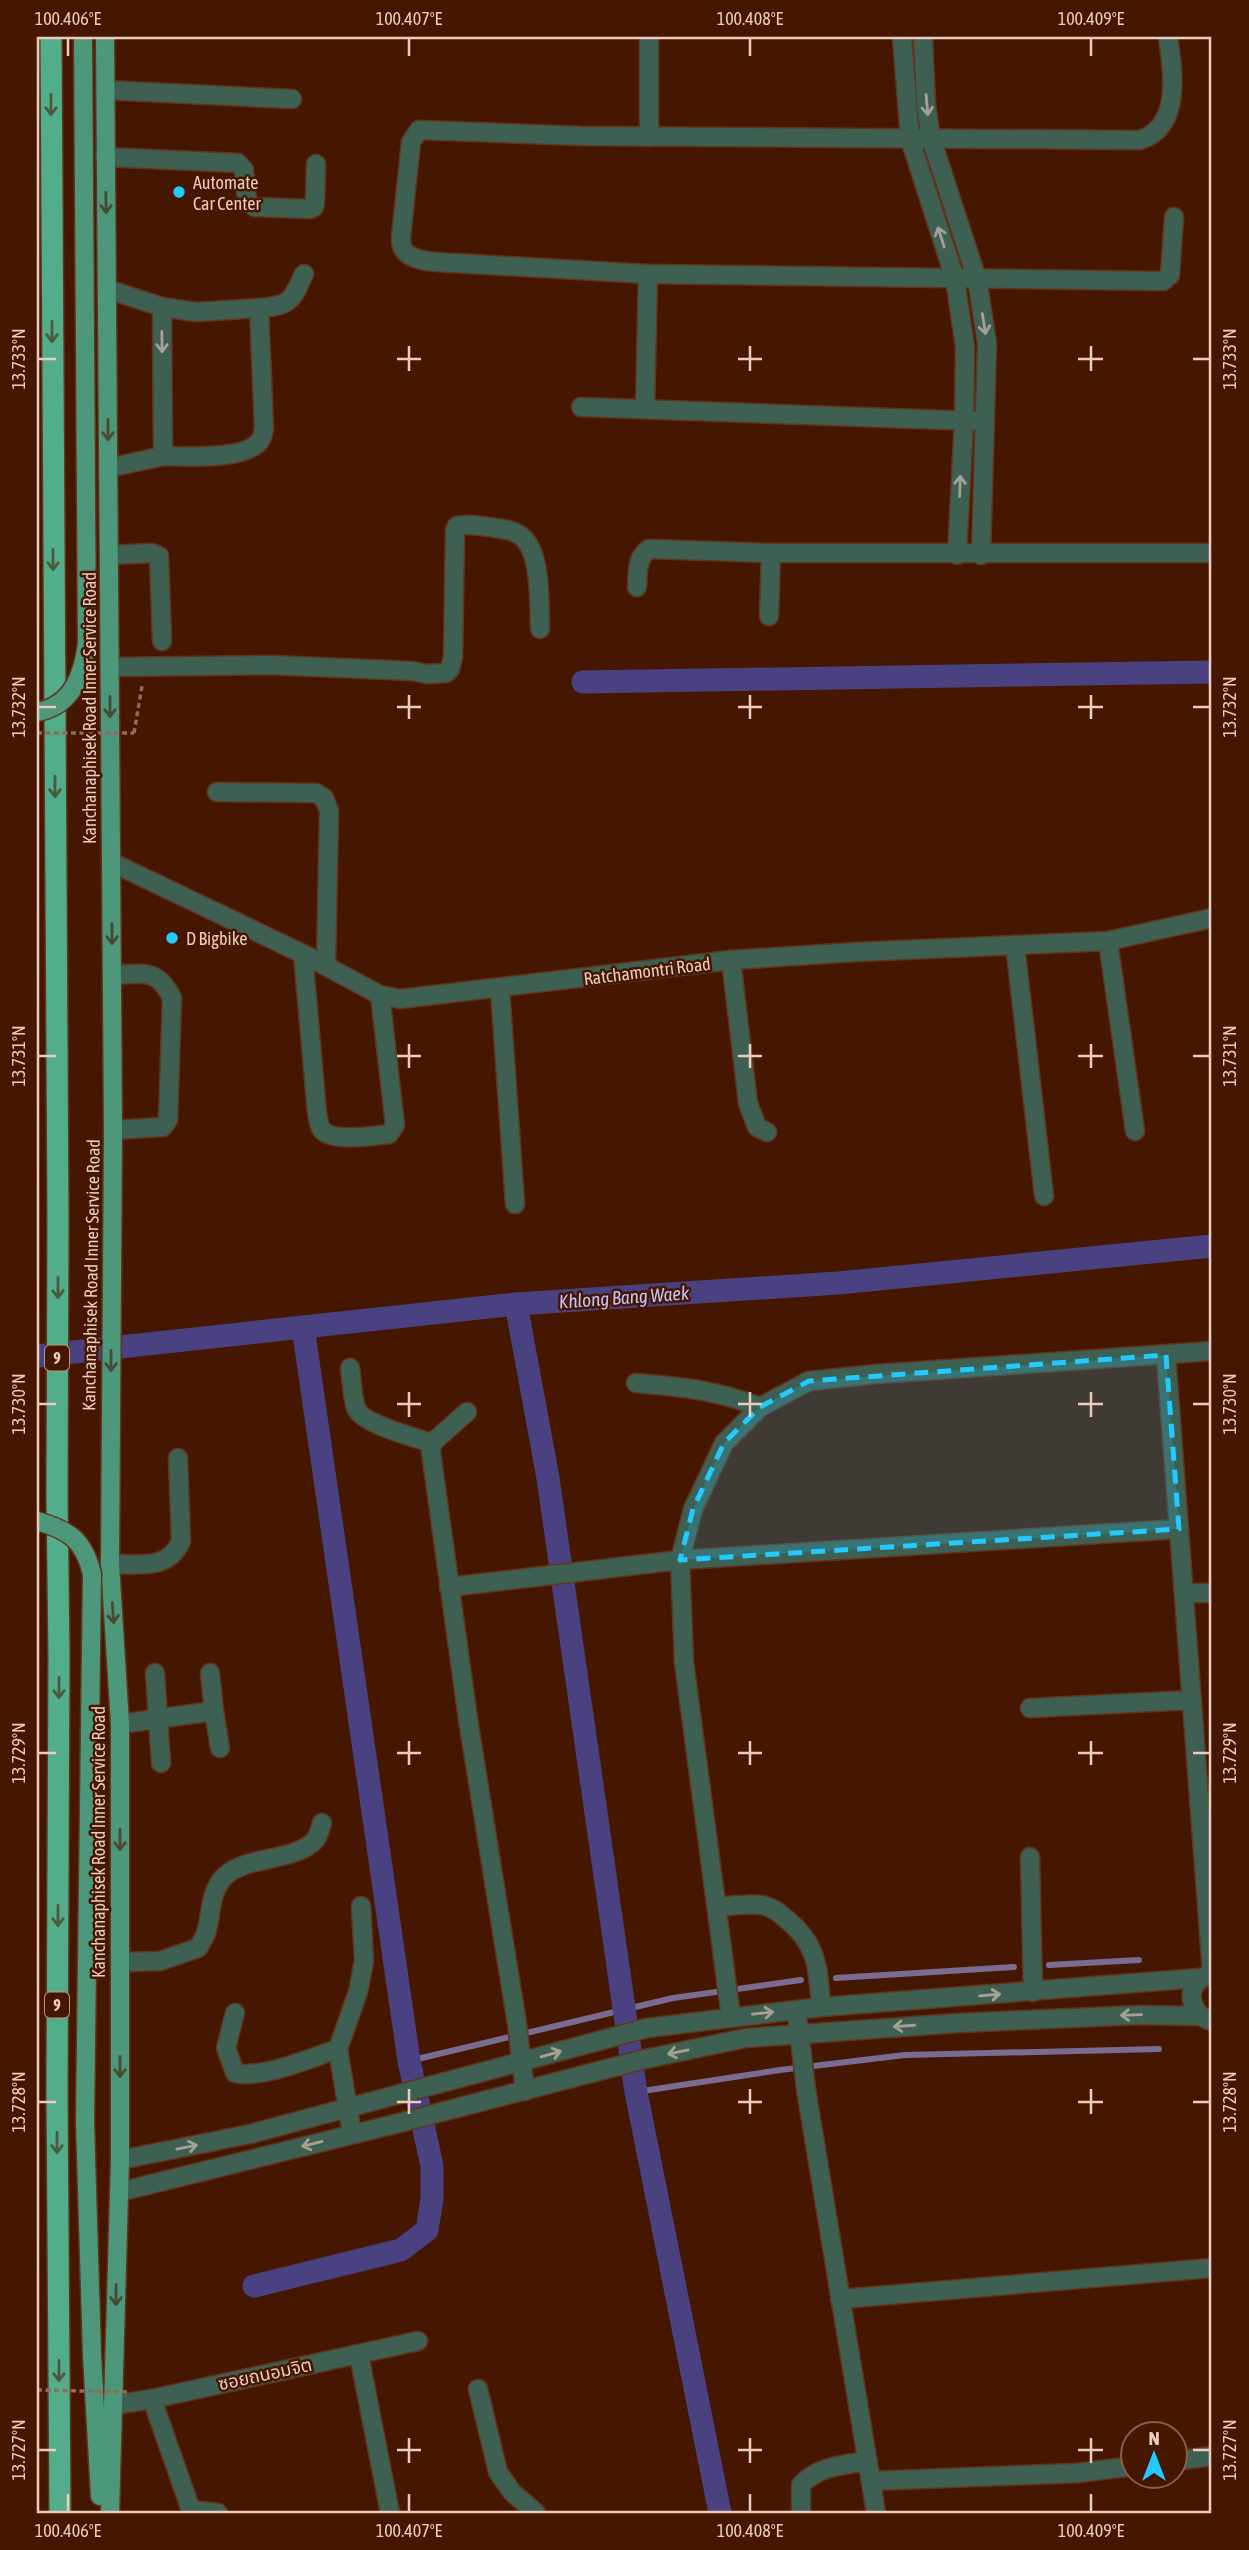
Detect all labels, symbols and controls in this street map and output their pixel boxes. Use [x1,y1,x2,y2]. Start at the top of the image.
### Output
text: 100.406°E [35,8,102,29]
text: 100.407°E [376,8,443,29]
text: 100.408°E [717,8,784,29]
text: 100.409°E [1058,8,1125,29]
one-way arrow [44,93,58,116]
one-way arrow [921,93,934,116]
place label: Automate Car Center [193,172,261,214]
marker: Automate Car Center [171,184,187,200]
one-way arrow [99,191,112,214]
one-way arrow [934,227,947,249]
one-way arrow [978,312,991,335]
one-way arrow [45,321,59,344]
text: 13.733°N [8,328,29,390]
text: 13.733°N [1219,328,1240,390]
one-way arrow [155,331,169,354]
one-way arrow [101,419,115,442]
one-way arrow [954,475,967,498]
one-way arrow [46,548,60,571]
street label: Kanchanaphisek Road Inner Service Road [79,572,100,844]
text: 13.732°N [8,676,29,738]
text: 13.732°N [1219,676,1240,738]
one-way arrow [103,695,117,718]
one-way arrow [48,776,62,799]
one-way arrow [105,923,118,946]
place label: D Bigbike [186,928,247,949]
marker: D Bigbike [164,930,180,946]
street label: Ratchamontri Road [582,953,712,989]
text: 13.731°N [8,1025,29,1087]
text: 13.731°N [1219,1025,1240,1087]
street label: Kanchanaphisek Road Inner Service Road [78,1139,104,1411]
one-way arrow [51,1276,65,1299]
water label: Khlong Bang Waek [558,1281,691,1313]
road number: 9 [45,1346,69,1370]
one-way arrow [104,1349,118,1372]
text: 13.730°N [8,1373,29,1435]
text: 13.730°N [1219,1373,1240,1435]
one-way arrow [107,1601,120,1623]
one-way arrow [52,1677,66,1700]
street label: Kanchanaphisek Road Inner Service Road [88,1706,109,1978]
text: 13.729°N [8,1722,29,1784]
text: 13.729°N [1219,1722,1240,1784]
one-way arrow [113,1828,127,1851]
one-way arrow [51,1904,65,1927]
one-way arrow [978,1988,1001,2001]
road number: 9 [45,1993,69,2018]
one-way arrow [751,2007,774,2020]
one-way arrow [1120,2008,1143,2022]
one-way arrow [893,2020,916,2033]
one-way arrow [667,2046,690,2060]
one-way arrow [540,2047,562,2060]
one-way arrow [113,2056,127,2079]
text: 13.728°N [8,2071,29,2133]
text: 13.728°N [1219,2071,1240,2133]
one-way arrow [50,2131,64,2154]
one-way arrow [302,2138,324,2151]
one-way arrow [175,2139,198,2153]
one-way arrow [110,2283,123,2306]
street label: ซอยถนอมจิต [216,2354,314,2394]
one-way arrow [52,2359,66,2382]
text: 13.727°N [8,2419,29,2481]
text: 13.727°N [1219,2419,1240,2481]
north arrow [1120,2420,1190,2490]
text: N [1148,2427,1160,2449]
text: 100.406°E [35,2520,102,2541]
text: 100.407°E [376,2520,443,2541]
text: 100.408°E [717,2520,784,2541]
text: 100.409°E [1058,2520,1125,2541]

